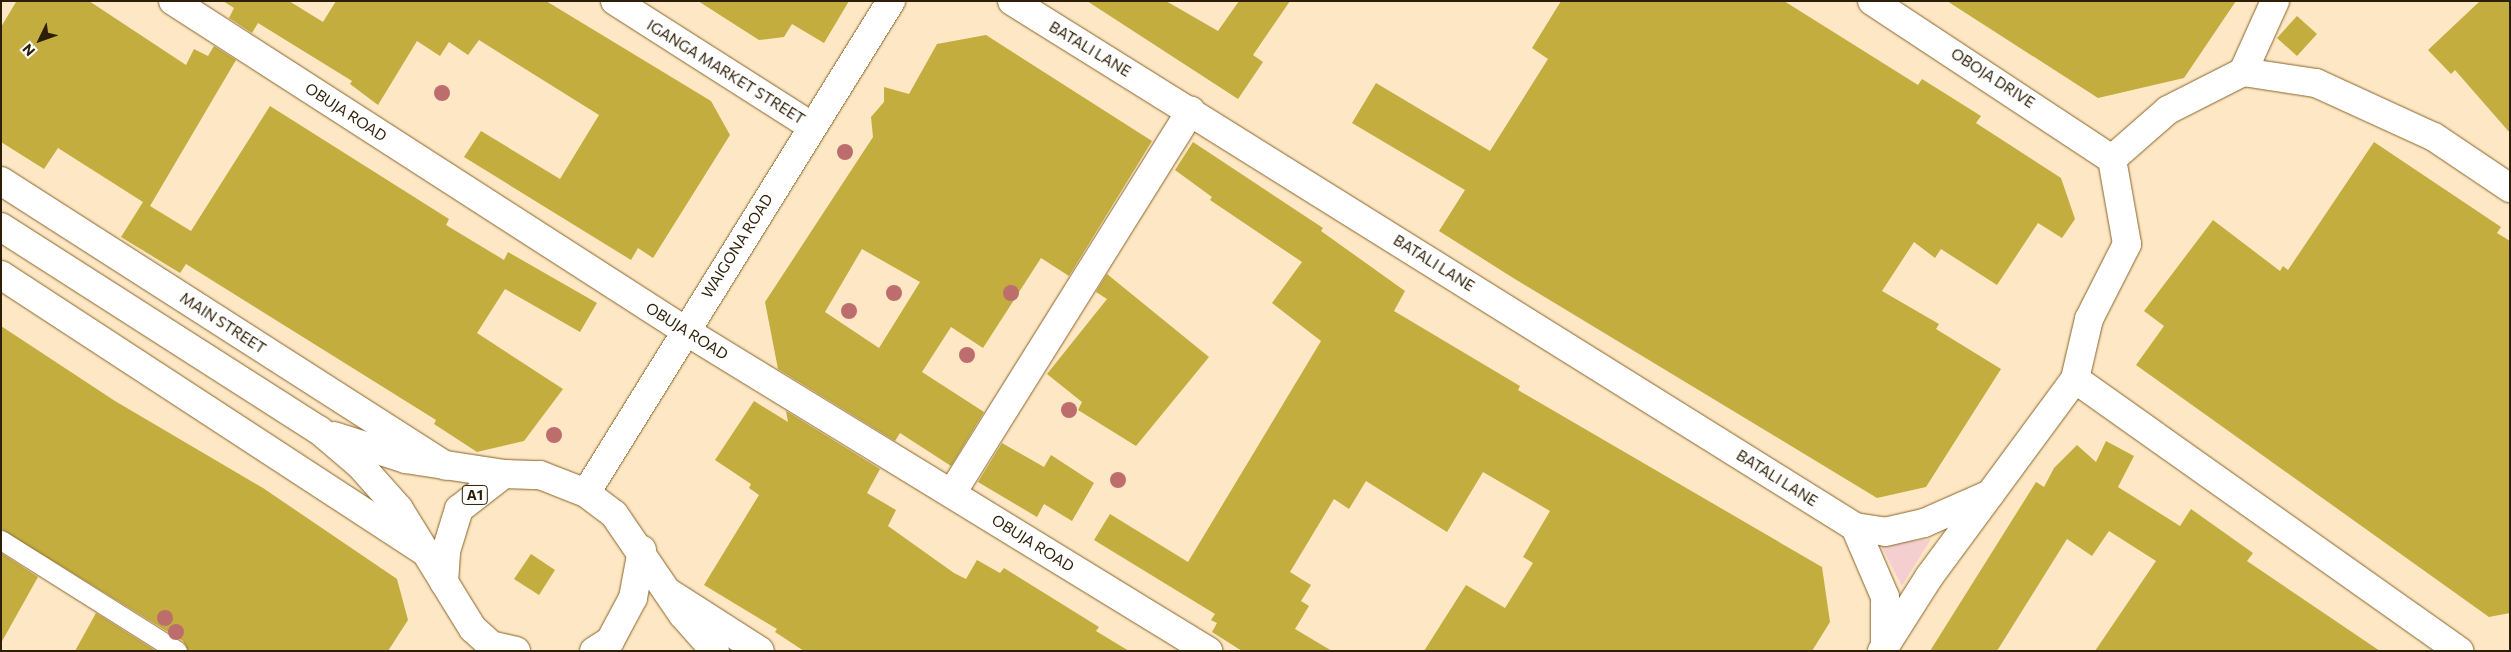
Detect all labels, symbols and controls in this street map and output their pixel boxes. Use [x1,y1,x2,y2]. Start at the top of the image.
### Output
north arrow [15,15,65,65]
street label: IGANGA MARKET STREET [644,16,808,128]
street label: BATALI LANE [1046,18,1134,80]
text: N [19,41,38,60]
street label: OBOJA DRIVE [1948,44,2038,112]
street label: OBUJA ROAD [302,79,390,145]
street label: WAIGONA ROAD [698,191,776,301]
street label: BATALI LANE [1390,231,1478,295]
street label: MAIN STREET [177,289,269,357]
street label: OBUJA ROAD [643,299,731,363]
street label: BATALI LANE [1733,446,1821,510]
road number: A1 [461,484,489,506]
street label: OBUJA ROAD [989,511,1077,575]

